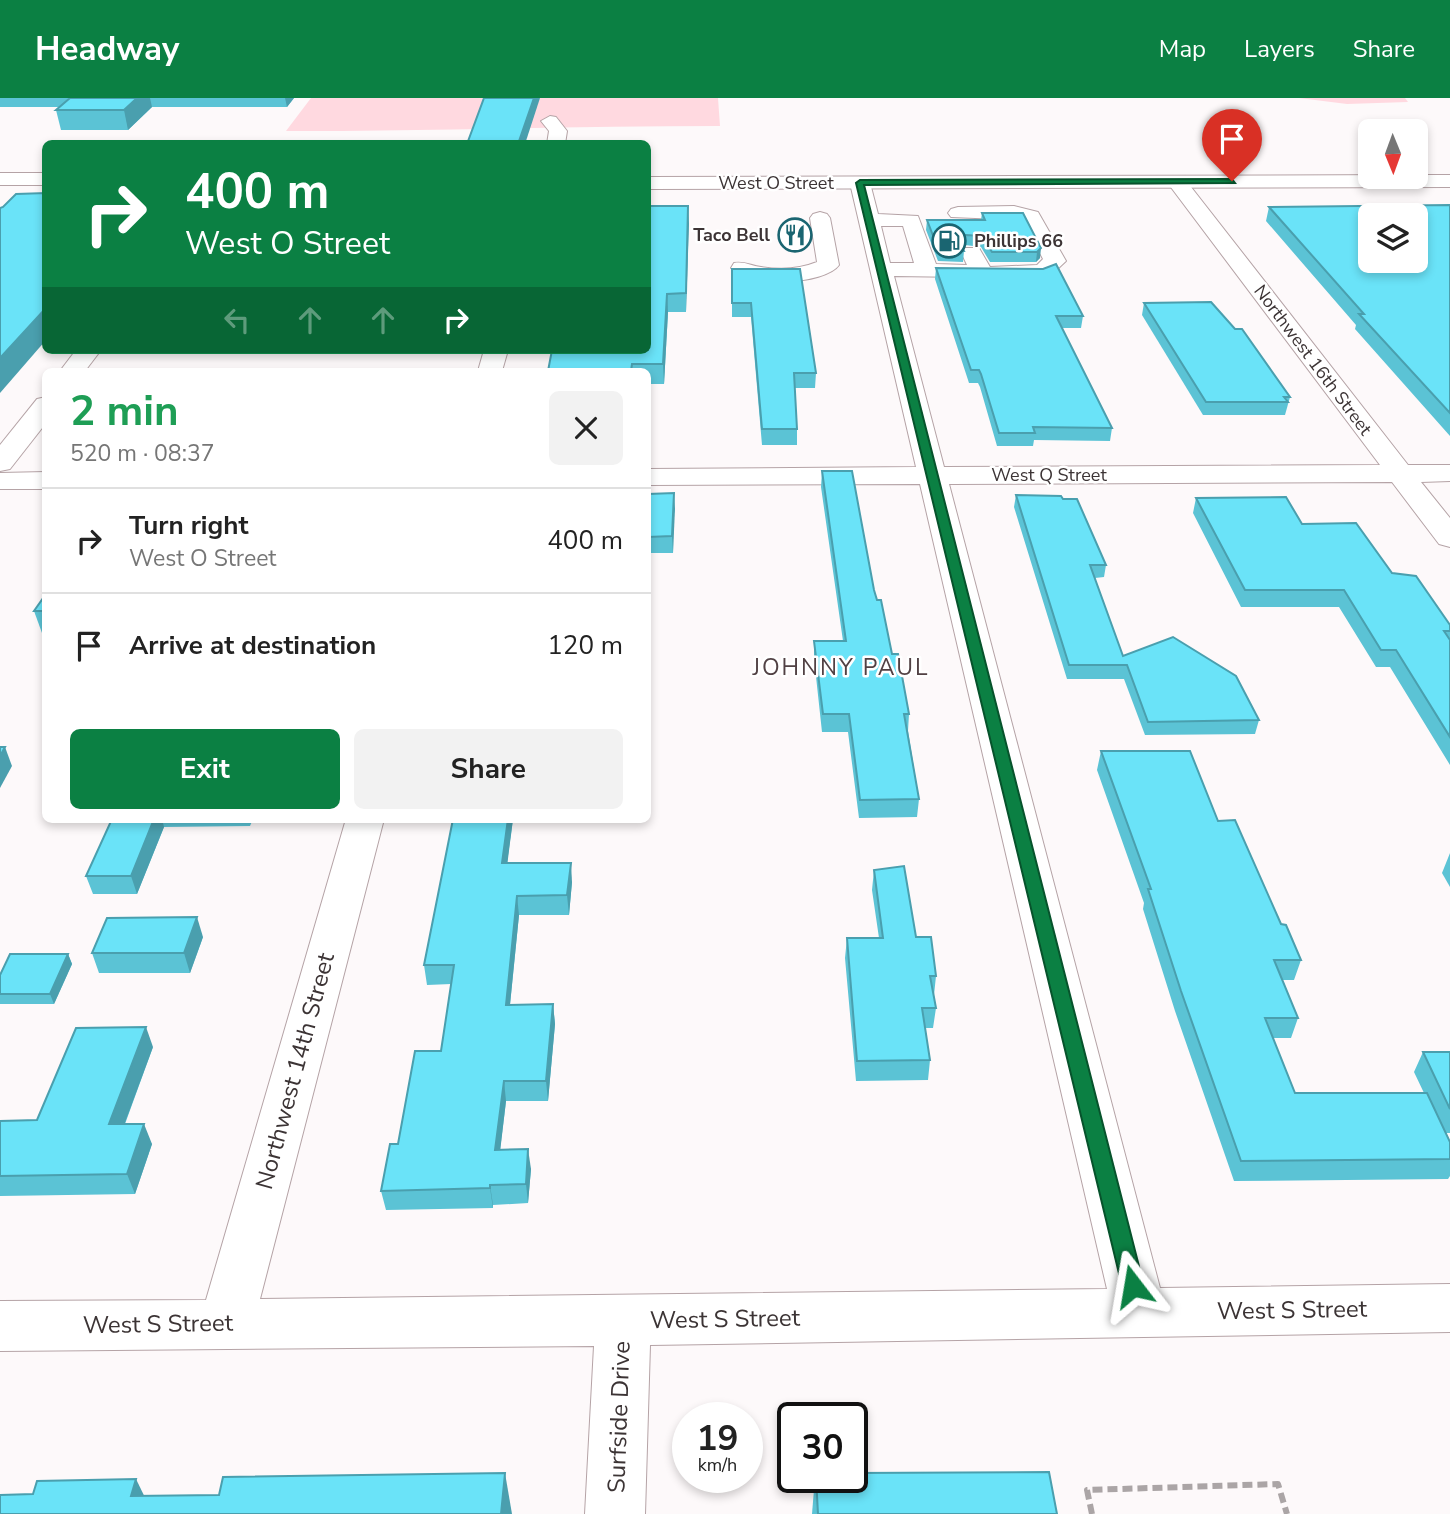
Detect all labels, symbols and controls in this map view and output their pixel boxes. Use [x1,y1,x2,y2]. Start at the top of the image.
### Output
text: Headway [35,27,179,72]
text: Map [1159,33,1206,65]
text: Layers [1244,33,1315,65]
text: Share [1353,33,1415,65]
pin [1202,109,1262,181]
north arrow [1358,119,1428,189]
map controls [1358,119,1428,273]
icon: arrive [1213,120,1251,158]
text: 400 m [185,158,329,225]
icon: right [70,168,161,259]
street label: West O Street [718,171,834,195]
button: layers [1358,203,1428,273]
restaurant icon: Taco Bell [776,216,814,254]
text: West O Street [185,222,390,265]
fuel station icon: Phillips 66 [930,222,968,260]
place label: Taco Bell [693,223,770,247]
place label: Phillips 66 [974,229,1063,253]
street label: Northwest 16th Street [1248,280,1378,441]
icon: left [218,301,256,339]
icon: ahead [291,301,329,339]
icon: ahead [364,301,402,339]
icon: right [437,301,475,339]
text: 2 min [70,383,179,440]
button: close [549,391,623,465]
text: 520 m · 08:37 [70,438,215,469]
street label: West Q Street [991,463,1107,487]
text: Turn right [129,508,248,543]
icon: right [70,522,108,560]
text: 400 m [547,523,623,558]
text: West O Street [129,543,276,574]
icon: arrive [70,627,108,665]
text: Arrive at destination [129,628,376,663]
text: 120 m [547,628,623,663]
district label: JOHNNY PAUL [751,652,930,683]
button: Exit [70,729,340,809]
button: Share [354,729,623,809]
street label: Northwest 14th Street [248,949,342,1193]
position arrow [1096,1249,1170,1323]
street label: West S Street [1217,1293,1368,1327]
street label: West S Street [650,1302,801,1336]
street label: West S Street [83,1307,234,1341]
street label: Surfside Drive [600,1340,638,1494]
speed limit sign: 30 [777,1402,868,1493]
text: 19 [696,1415,739,1462]
text: km/h [698,1453,737,1477]

